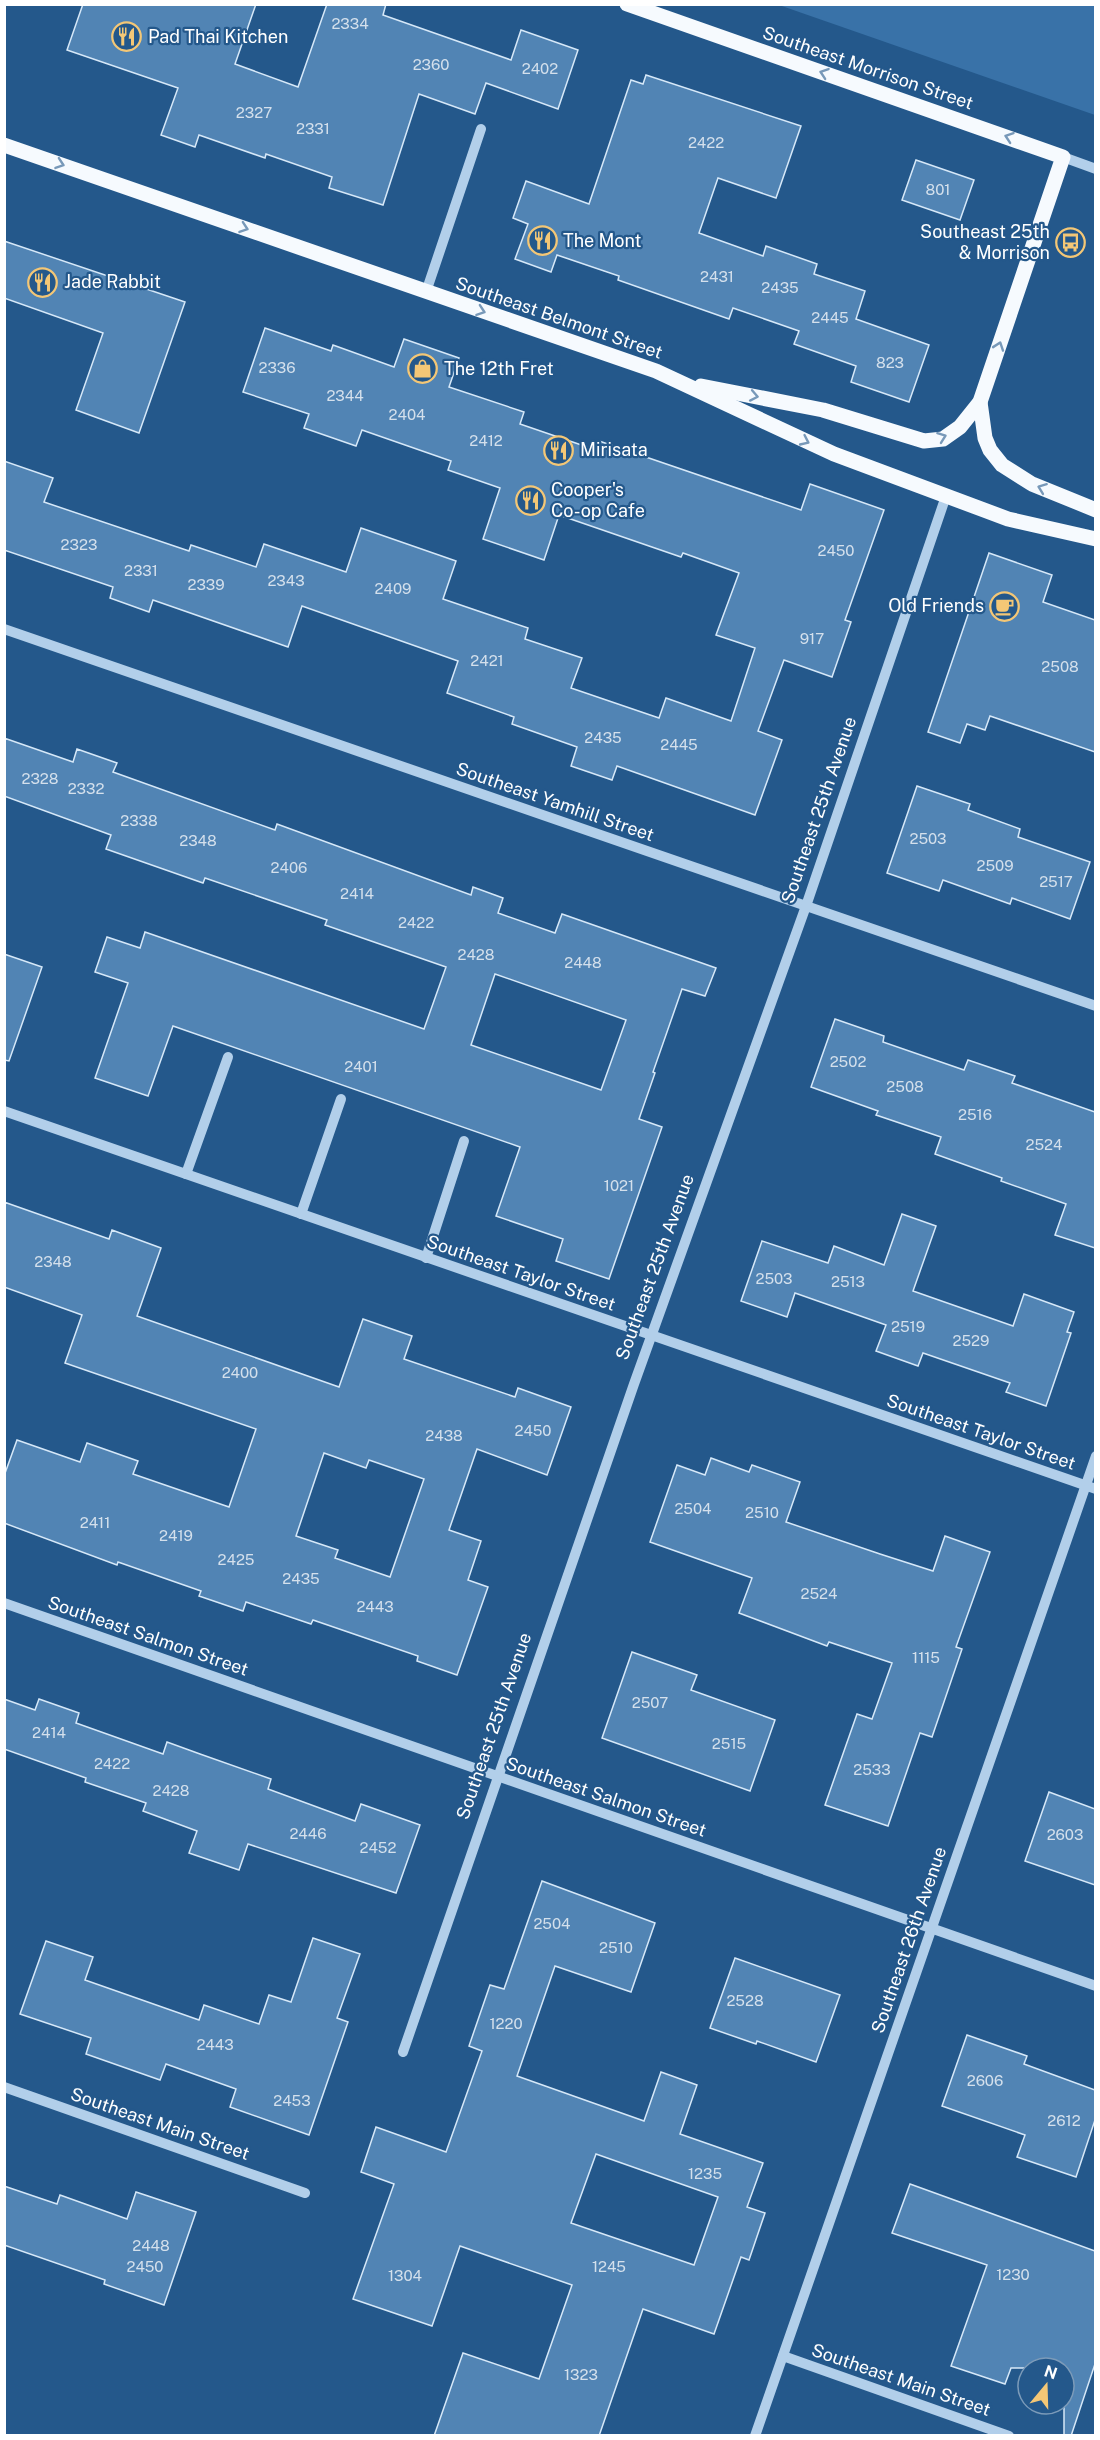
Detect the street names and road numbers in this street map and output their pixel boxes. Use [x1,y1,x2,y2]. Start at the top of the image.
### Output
street label: Southeast Morrison Street [760,22,976,113]
street label: Southeast Belmont Street [453,272,665,363]
street label: Southeast 25th Avenue [777,714,860,906]
street label: Southeast Yamhill Street [453,758,657,845]
street label: Southeast 25th Avenue [611,1171,698,1363]
street label: Southeast Taylor Street [424,1230,618,1315]
street label: Southeast Taylor Street [884,1389,1078,1474]
street label: Southeast Salmon Street [45,1591,251,1680]
street label: Southeast 25th Avenue [452,1630,535,1822]
street label: Southeast Salmon Street [503,1752,709,1841]
street label: Southeast 26th Avenue [867,1844,950,2036]
street label: Southeast Main Street [68,2083,252,2164]
street label: Southeast Main Street [809,2339,993,2420]

